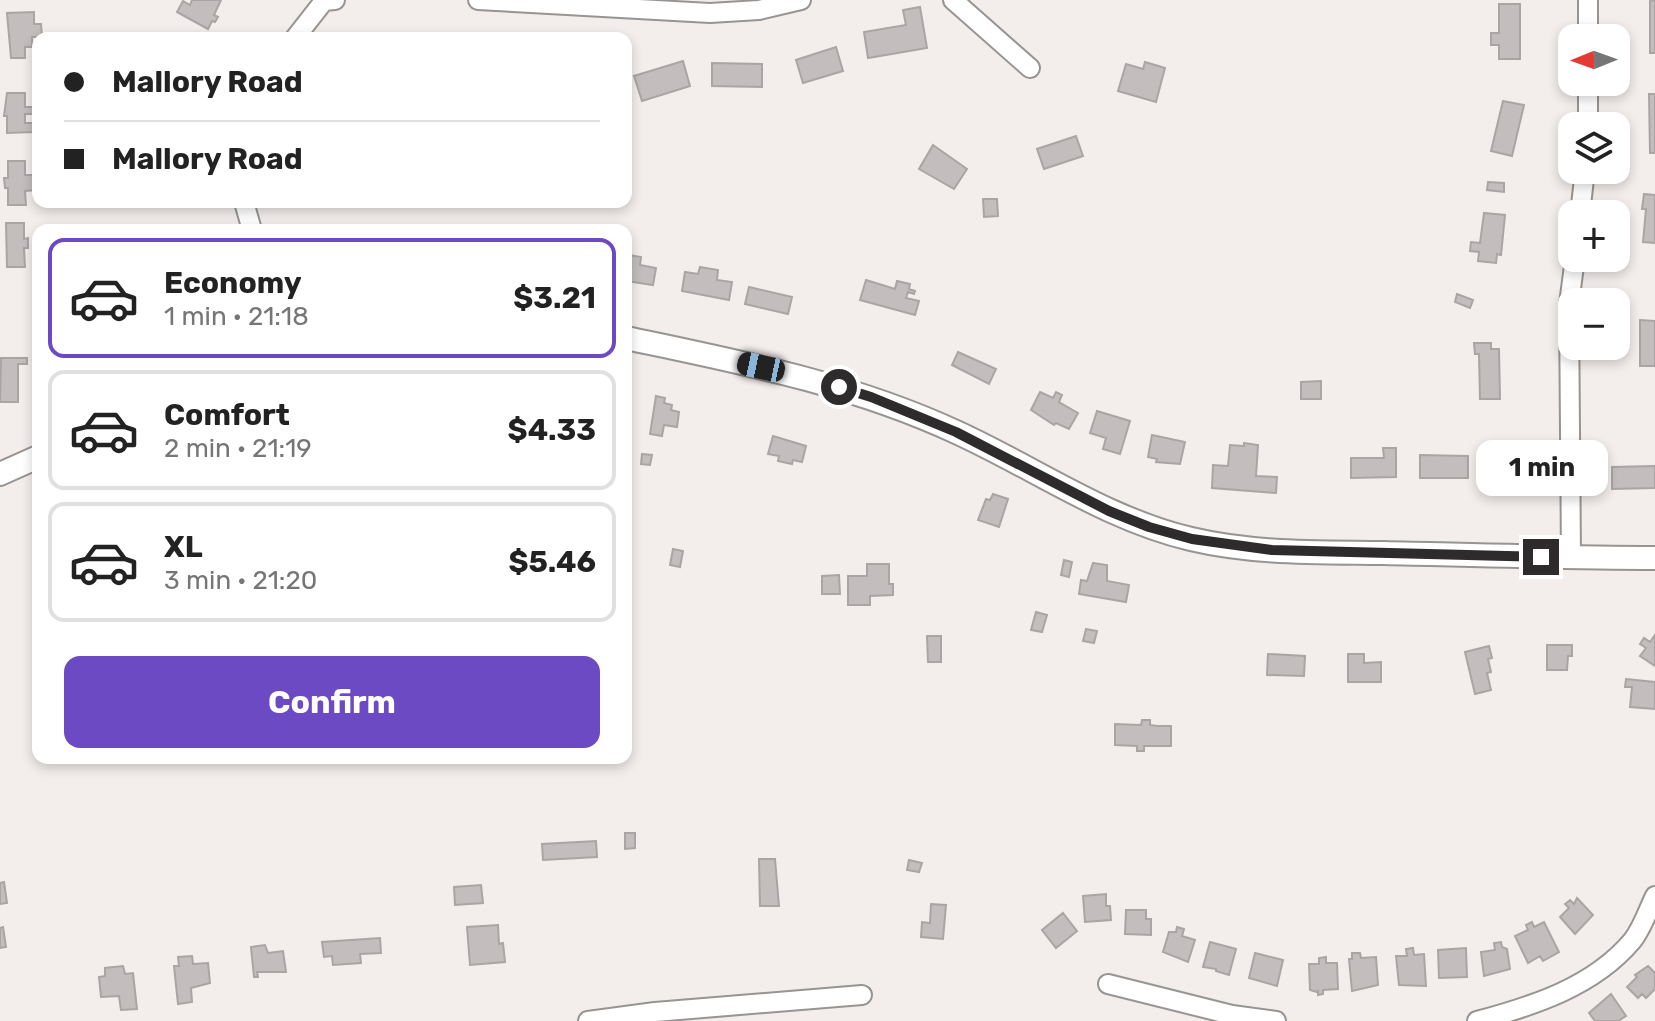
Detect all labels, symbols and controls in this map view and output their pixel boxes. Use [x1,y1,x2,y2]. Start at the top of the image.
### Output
north arrow [1558,24,1630,96]
map controls [1558,24,1630,360]
text: Mallory Road [112,64,303,100]
button: layers [1558,112,1630,184]
text: Mallory Road [112,141,303,177]
button: + [1558,200,1630,272]
icon: car [68,262,140,334]
text: Economy [164,265,302,301]
text: $3.21 [513,280,596,316]
button: − [1558,288,1630,360]
text: 1 min · 21:18 [164,301,309,332]
car [735,350,787,384]
route start [821,369,857,405]
icon: car [68,394,140,466]
text: Comfort [164,397,290,433]
text: $4.33 [508,412,596,448]
text: 2 min · 21:19 [164,433,312,464]
callout: 1 min [1475,441,1607,497]
text: 1 min [1509,452,1575,483]
icon: car [68,526,140,598]
text: XL [164,529,203,565]
route end [1523,539,1559,575]
text: $5.46 [508,544,596,580]
text: 3 min · 21:20 [164,565,317,596]
button: Confirm [64,656,600,748]

